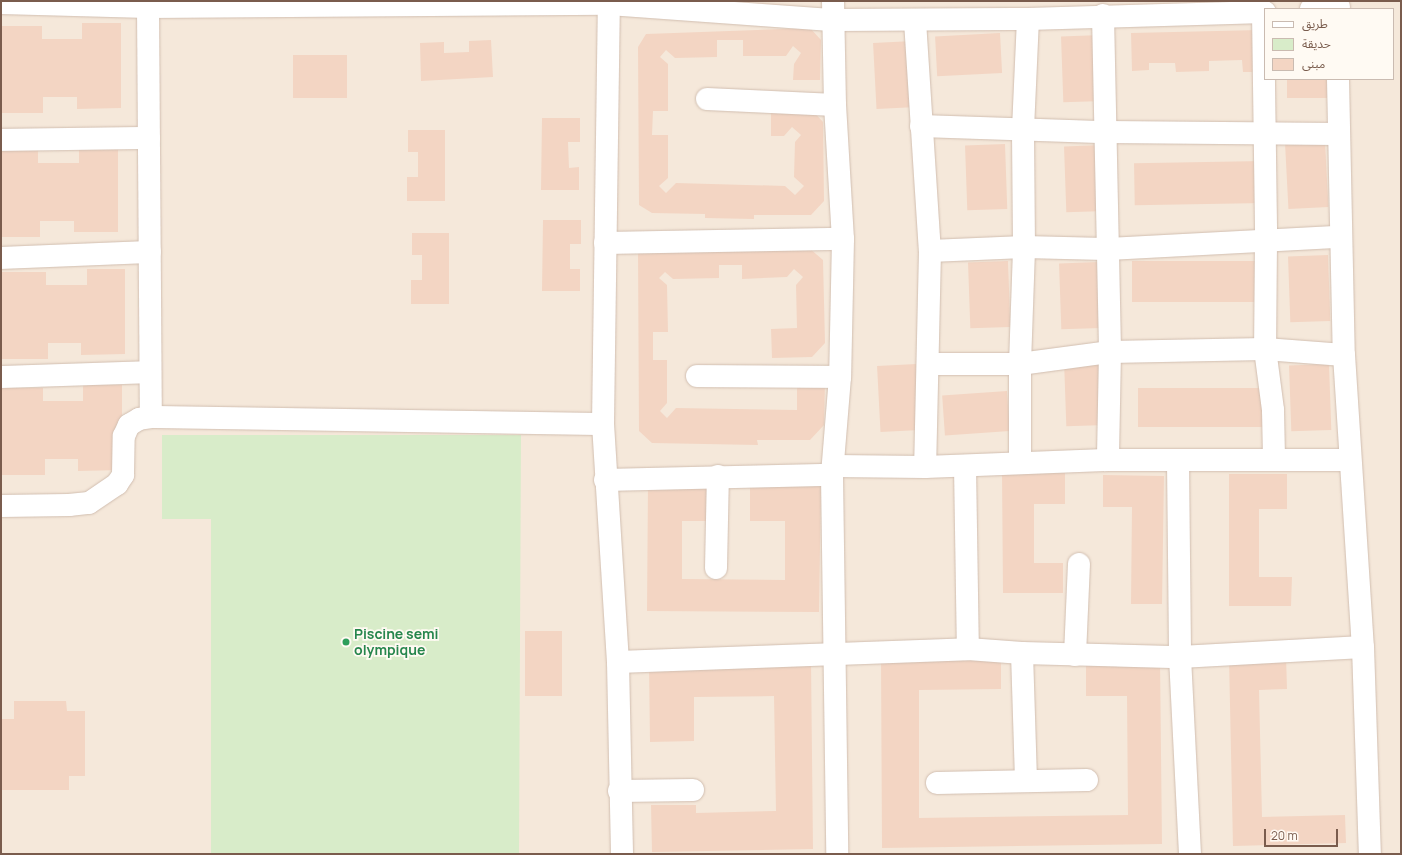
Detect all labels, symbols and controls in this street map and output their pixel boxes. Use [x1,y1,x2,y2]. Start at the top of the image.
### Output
legend [1264,8,1394,80]
text: طريق [1302,15,1328,32]
text: حديقة [1302,35,1331,52]
text: مبنى [1302,55,1325,72]
place label: Piscine semi olympique [354,626,438,658]
marker: Piscine semi olympique [341,637,351,647]
scale bar [1266,821,1340,847]
text: 20 m [1271,827,1298,844]

